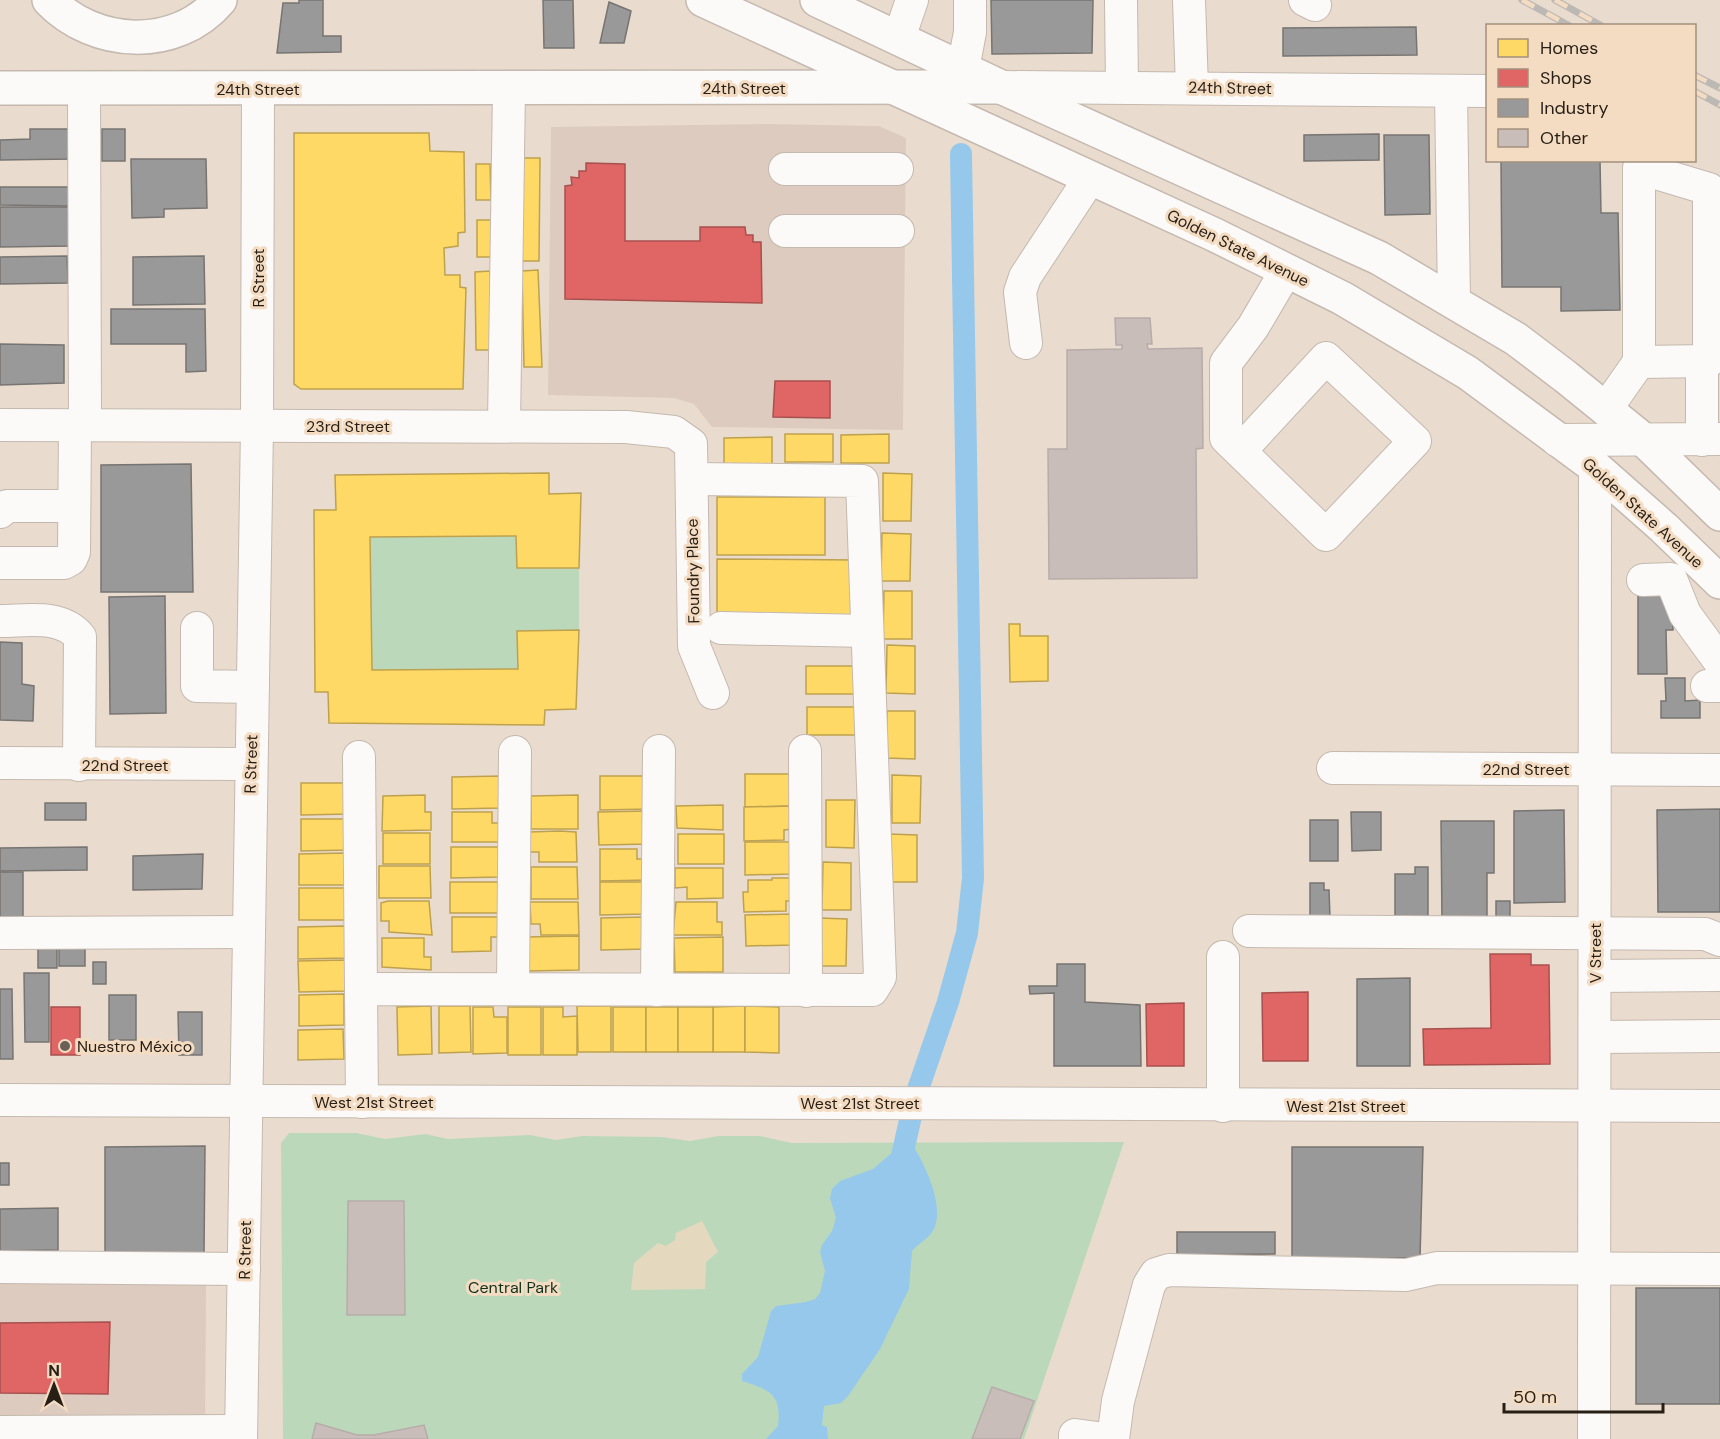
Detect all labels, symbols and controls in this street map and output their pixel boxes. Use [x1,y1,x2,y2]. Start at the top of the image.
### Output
legend [1486,24,1696,162]
text: Homes [1540,36,1598,60]
text: Shops [1540,66,1592,90]
street label: 24th Street [1188,77,1272,99]
street label: 24th Street [702,78,786,99]
street label: 24th Street [216,79,300,100]
text: Industry [1540,96,1609,120]
text: Other [1540,126,1589,150]
street label: Golden State Avenue [1163,204,1313,292]
street label: R Street [248,248,269,308]
street label: 23rd Street [306,416,390,437]
street label: Golden State Avenue [1578,453,1708,573]
street label: Foundry Place [682,518,704,624]
street label: R Street [239,734,263,794]
street label: 22nd Street [81,755,169,776]
street label: 22nd Street [1482,759,1570,780]
street label: V Street [1585,923,1606,983]
place label: Nuestro México [77,1036,192,1057]
marker: Nuestro México [58,1039,72,1053]
street label: West 21st Street [314,1092,434,1113]
street label: West 21st Street [800,1093,920,1114]
street label: West 21st Street [1286,1096,1406,1117]
street label: R Street [234,1220,256,1280]
park label: Central Park [468,1277,558,1298]
north arrow [24,1355,84,1415]
text: N [48,1360,60,1381]
scale bar [1504,1376,1663,1414]
text: 50 m [1513,1385,1557,1409]

